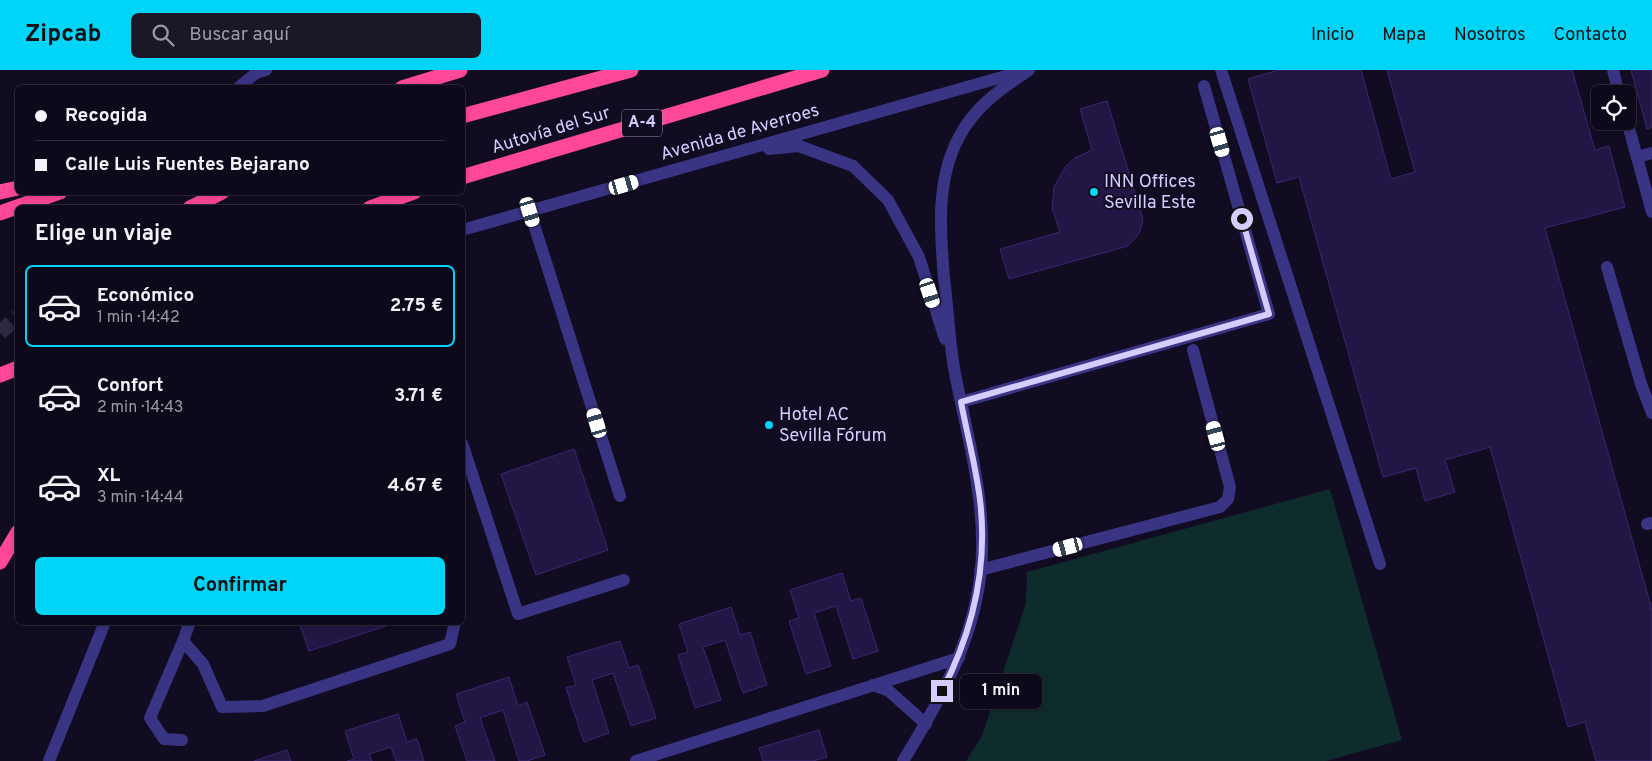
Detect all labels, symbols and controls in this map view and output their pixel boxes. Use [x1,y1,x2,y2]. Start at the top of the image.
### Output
search box [131,13,481,58]
text: Zipcab [25,20,101,50]
icon: search [149,21,177,49]
text: Buscar aquí [189,23,289,47]
text: Inicio [1311,24,1354,47]
text: Mapa [1382,24,1426,47]
text: Nosotros [1454,24,1526,47]
text: Contacto [1554,24,1627,47]
map controls [1591,85,1636,130]
button: locate [1591,85,1636,130]
street label: Avenida de Averroes [658,99,822,167]
street label: Autovía del Sur [489,102,613,160]
text: Recogida [65,104,147,128]
road number: A-4 [622,110,662,136]
car [1208,126,1231,158]
text: Calle Luis Fuentes Bejarano [65,153,310,177]
place label: INN Offices Sevilla Este [1104,171,1196,215]
car [607,174,640,196]
marker: INN Offices Sevilla Este [1088,186,1100,198]
car [518,195,541,229]
route start [1231,208,1253,230]
text: Elige un viaje [35,221,172,248]
car [918,276,941,310]
icon: car [37,284,82,329]
text: Económico [97,284,194,308]
text: 2.75 € [390,294,443,318]
text: 1 min · 14:42 [97,308,180,328]
icon: car [37,374,82,419]
text: Confort [97,374,163,398]
text: 3.71 € [394,384,443,408]
text: 2 min · 14:43 [97,398,183,418]
place label: Hotel AC Sevilla Fórum [779,404,887,448]
car [585,406,608,440]
marker: Hotel AC Sevilla Fórum [763,419,775,431]
car [1204,420,1227,452]
icon: car [37,464,82,509]
text: XL [97,464,120,488]
text: 4.67 € [387,474,443,498]
text: 3 min · 14:44 [97,488,184,508]
car [1051,536,1084,558]
button: Confirmar [35,557,445,615]
callout: 1 min [960,674,1042,708]
route end [931,680,953,702]
text: 1 min [982,681,1020,701]

